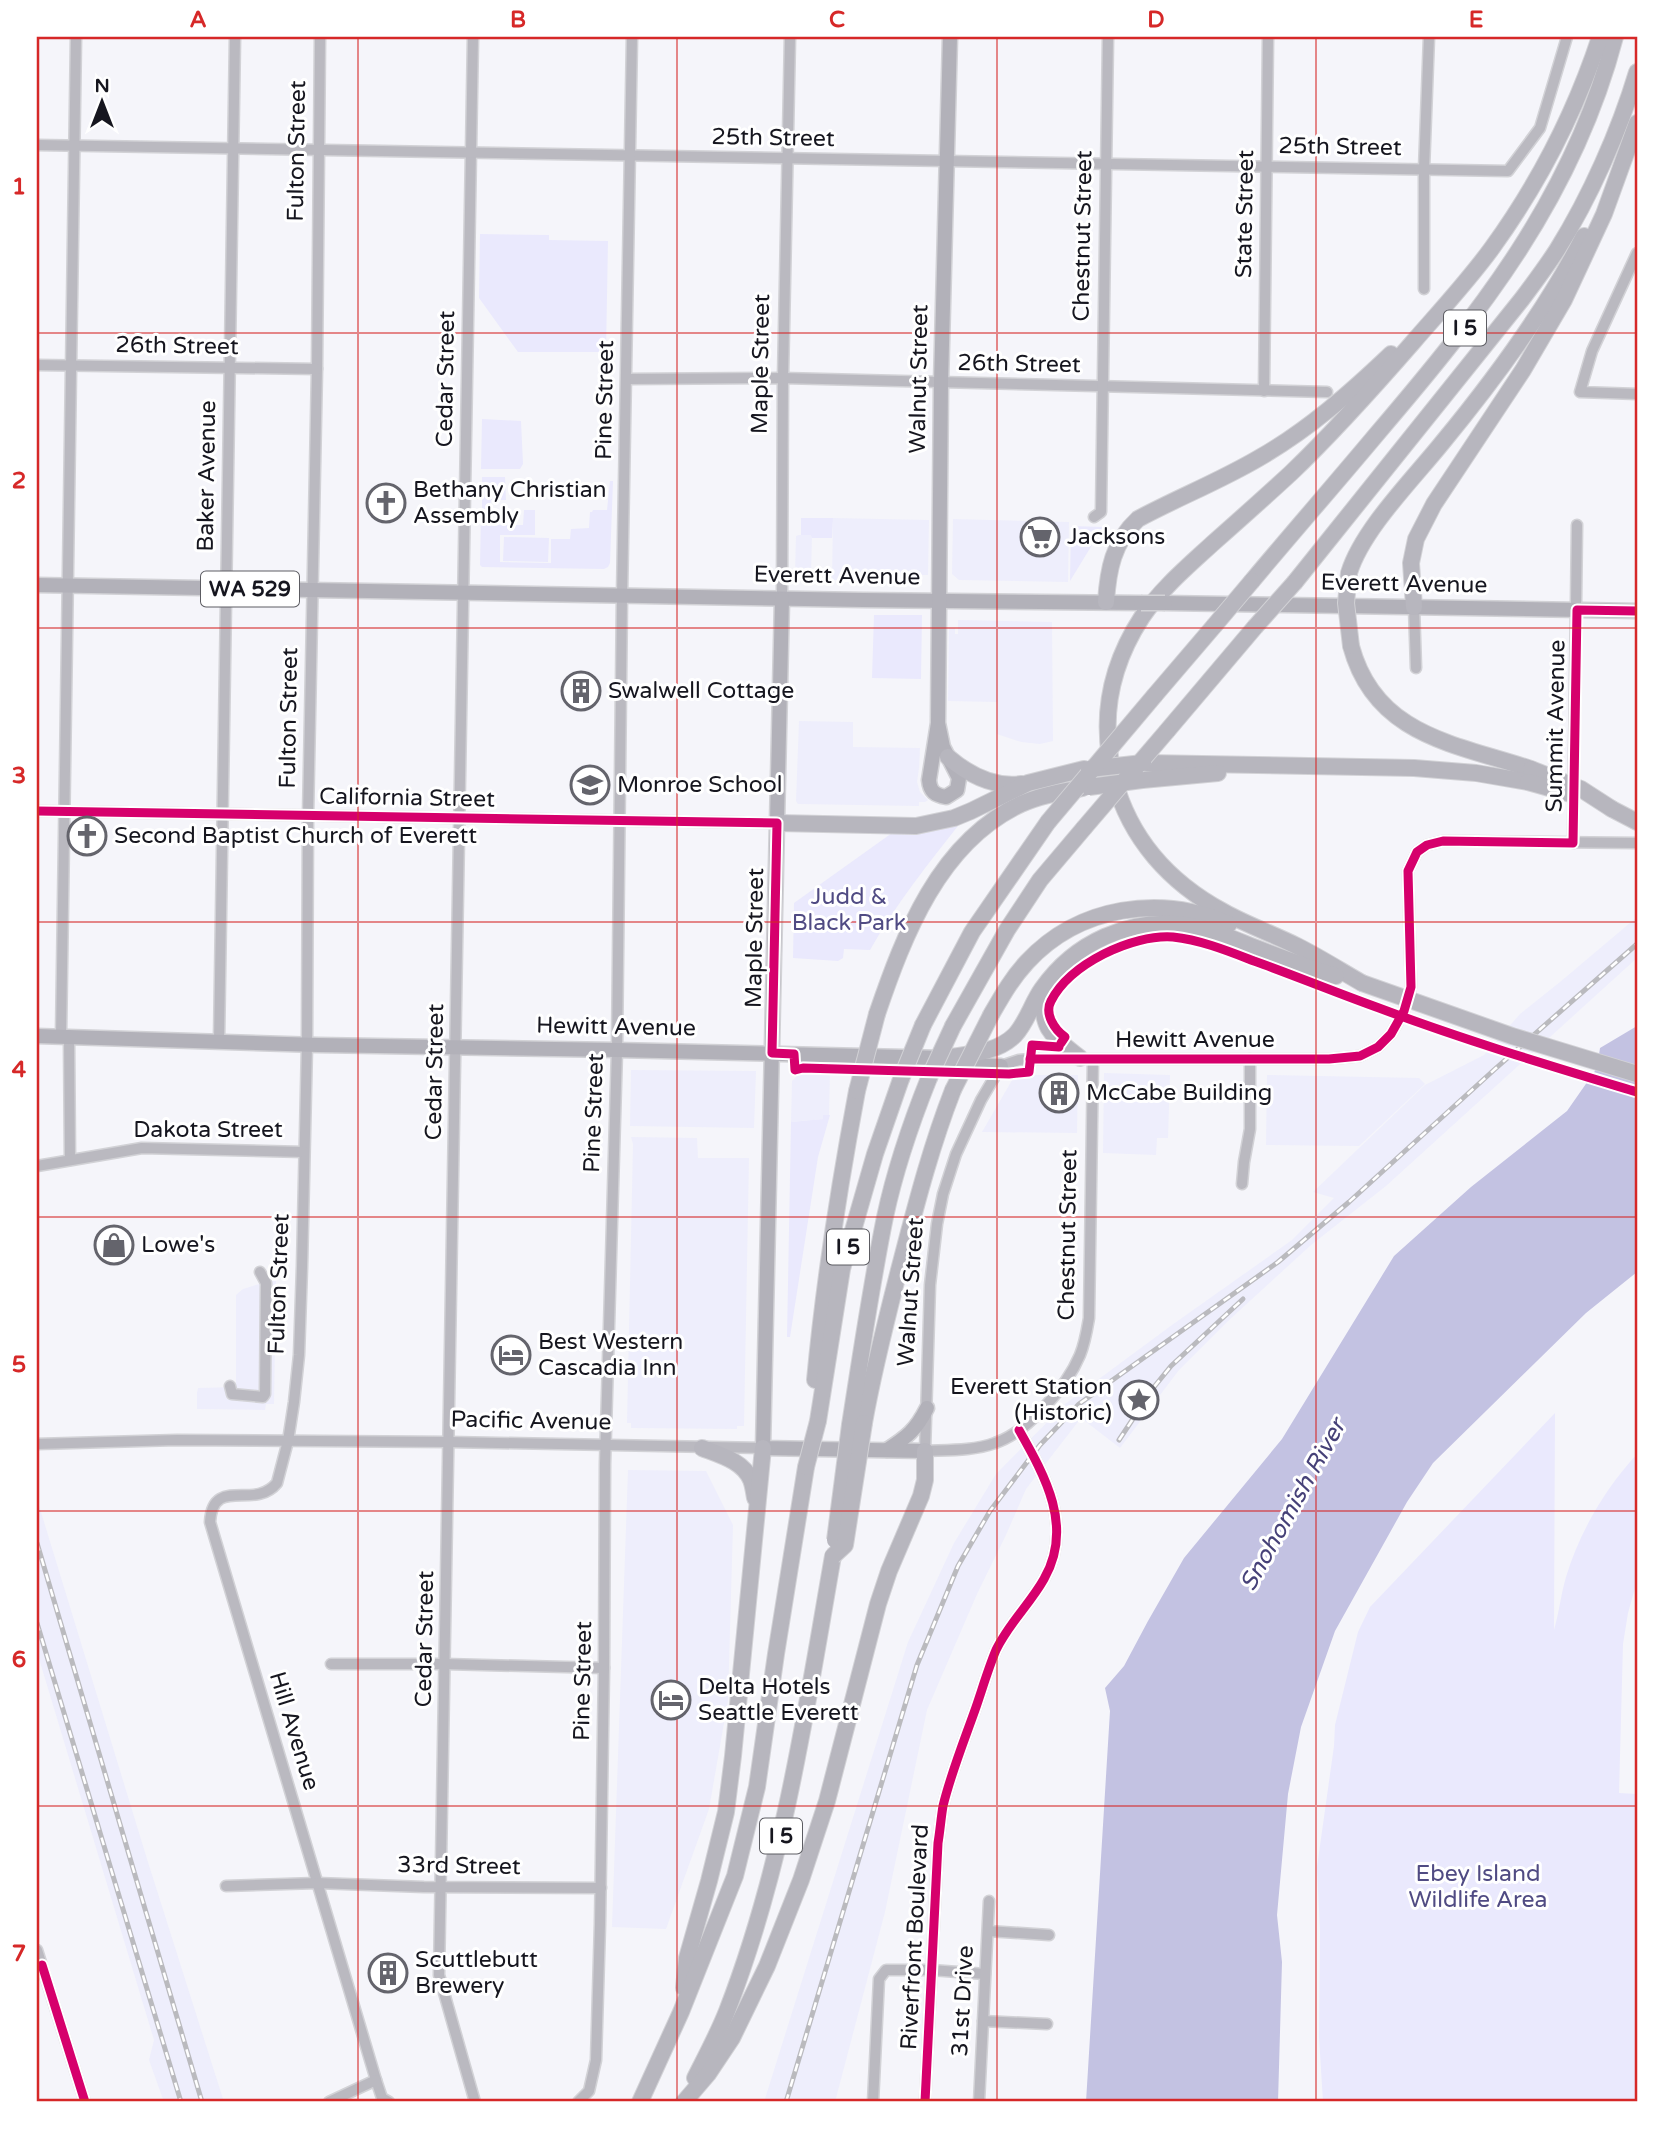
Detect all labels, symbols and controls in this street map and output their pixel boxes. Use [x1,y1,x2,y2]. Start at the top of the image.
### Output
text: A [189,6,207,34]
text: B [510,6,526,34]
text: C [829,6,845,34]
text: D [1147,6,1165,34]
text: E [1469,6,1483,34]
north arrow [66,66,136,136]
text: N [94,75,110,97]
street label: Fulton Street [282,80,312,222]
street label: 25th Street [711,123,835,153]
street label: 25th Street [1278,132,1402,162]
street label: State Street [1230,149,1260,278]
street label: Chestnut Street [1068,150,1098,322]
text: 1 [12,173,26,201]
street label: Maple Street [746,293,776,434]
street label: Walnut Street [904,304,934,454]
street label: Cedar Street [431,310,461,448]
road number: I 5 [1444,310,1486,346]
street label: 26th Street [115,331,239,361]
street label: Pine Street [590,340,620,460]
street label: 26th Street [957,349,1081,379]
street label: Baker Avenue [192,400,222,552]
text: 2 [12,467,26,495]
place label: Bethany Christian Assembly [413,476,607,530]
church icon: Bethany Christian Assembly [365,482,407,524]
supermarket icon: Jacksons [1019,516,1061,558]
place label: Jacksons [1067,523,1165,551]
street label: Everett Avenue [753,561,921,591]
street label: Everett Avenue [1320,569,1488,599]
road number: WA 529 [201,572,299,606]
street label: Summit Avenue [1540,639,1572,813]
street label: Fulton Street [274,647,304,789]
building icon: Swalwell Cottage [560,670,602,712]
place label: Swalwell Cottage [608,677,794,705]
text: 3 [12,762,26,790]
school or university icon: Monroe School [569,764,611,806]
place label: Monroe School [617,771,782,799]
street label: California Street [319,782,495,814]
church icon: Second Baptist Church of Everett [66,815,108,857]
place label: Second Baptist Church of Everett [114,822,477,850]
street label: Maple Street [740,867,770,1008]
park label: Judd & Black Park [792,883,906,937]
street label: Cedar Street [420,1003,450,1141]
street label: Hewitt Avenue [536,1012,696,1042]
street label: Hewitt Avenue [1115,1026,1275,1054]
street label: Pine Street [578,1052,610,1173]
text: 4 [12,1056,27,1084]
building icon: McCabe Building [1038,1072,1080,1114]
place label: McCabe Building [1086,1079,1272,1107]
street label: Dakota Street [133,1116,283,1144]
street label: Chestnut Street [1053,1149,1083,1321]
street label: Fulton Street [263,1213,295,1355]
street label: Walnut Street [892,1216,930,1368]
shop icon: Lowe's [93,1224,135,1266]
road number: I 5 [827,1230,869,1264]
place label: Lowe's [141,1231,215,1259]
place label: Best Western Cascadia Inn [538,1328,683,1382]
hotel icon: Best Western Cascadia Inn [490,1334,532,1376]
text: 5 [12,1351,26,1379]
place label: Everett Station (Historic) [950,1373,1112,1427]
place icon: Everett Station (Historic) [1118,1379,1160,1421]
street label: Pacific Avenue [450,1406,612,1436]
water label: Snohomish River [1234,1412,1354,1596]
street label: Cedar Street [410,1570,440,1708]
street label: Pine Street [568,1621,598,1741]
text: 6 [12,1646,26,1674]
street label: Hill Avenue [263,1668,325,1794]
place label: Delta Hotels Seattle Everett [698,1673,859,1727]
hotel icon: Delta Hotels Seattle Everett [650,1679,692,1721]
road number: I 5 [760,1818,802,1854]
street label: Riverfront Boulevard [895,1823,935,2051]
street label: 33rd Street [397,1851,521,1881]
park label: Ebey Island Wildlife Area [1409,1860,1548,1914]
text: 7 [12,1940,26,1968]
street label: 31st Drive [946,1945,980,2057]
place label: Scuttlebutt Brewery [415,1946,538,2000]
building icon: Scuttlebutt Brewery [367,1952,409,1994]

